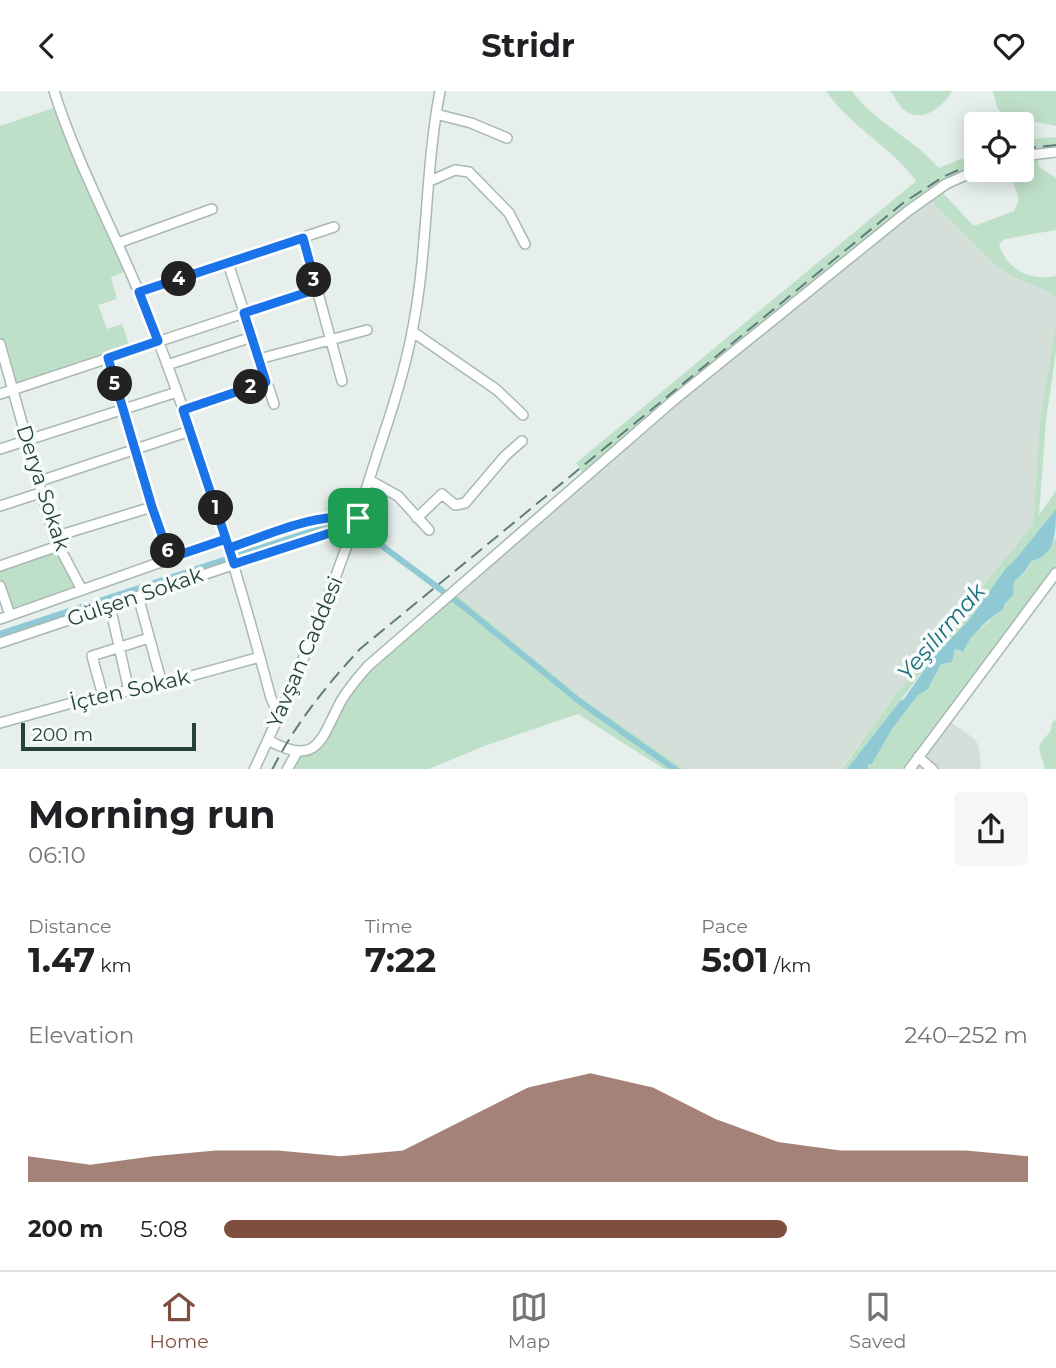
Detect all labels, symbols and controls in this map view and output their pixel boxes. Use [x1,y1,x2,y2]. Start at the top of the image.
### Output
text: Stridr [481,26,575,65]
icon: back [28,27,66,65]
icon: heart [990,27,1028,65]
map controls [964,112,1034,182]
button: locate [964,112,1034,182]
pin: 4 [162,261,196,297]
pin: 3 [296,263,332,297]
text: 4 [172,267,185,290]
text: 3 [308,268,319,291]
pin: 5 [97,367,132,401]
pin: 2 [233,369,268,405]
text: 5 [109,372,120,395]
text: 2 [245,375,256,398]
street label: Derya Sokak [11,422,76,554]
pin [328,488,388,548]
pin: 1 [198,491,234,525]
text: 1 [212,496,219,519]
icon: arrive [339,499,377,537]
pin: 6 [150,533,186,568]
text: 6 [161,539,174,562]
street label: Gülşen Sokak [64,561,206,631]
street label: Yavşan Caddesi [261,572,348,731]
water label: Yeşilırmak [891,577,992,686]
street label: İçten Sokak [68,663,193,715]
scale bar [21,720,196,752]
text: 200 m [32,723,93,746]
text: Morning run [28,791,276,838]
button: share [954,792,1028,866]
text: 06:10 [28,841,86,869]
text: Distance [28,915,111,938]
text: Time [365,915,412,938]
text: Pace [701,915,748,938]
text: 1.47 [28,938,95,981]
text: 7:22 [365,938,436,981]
text: 5:01 [701,938,769,981]
text: km [95,954,132,977]
text: /km [769,954,812,977]
text: Elevation [28,1021,134,1049]
text: 240–252 m [904,1021,1028,1049]
text: 200 m [28,1215,103,1243]
text: 5:08 [140,1215,188,1243]
tab: Home [150,1288,209,1353]
tab: Map [508,1288,550,1353]
tab: Saved [849,1288,906,1353]

